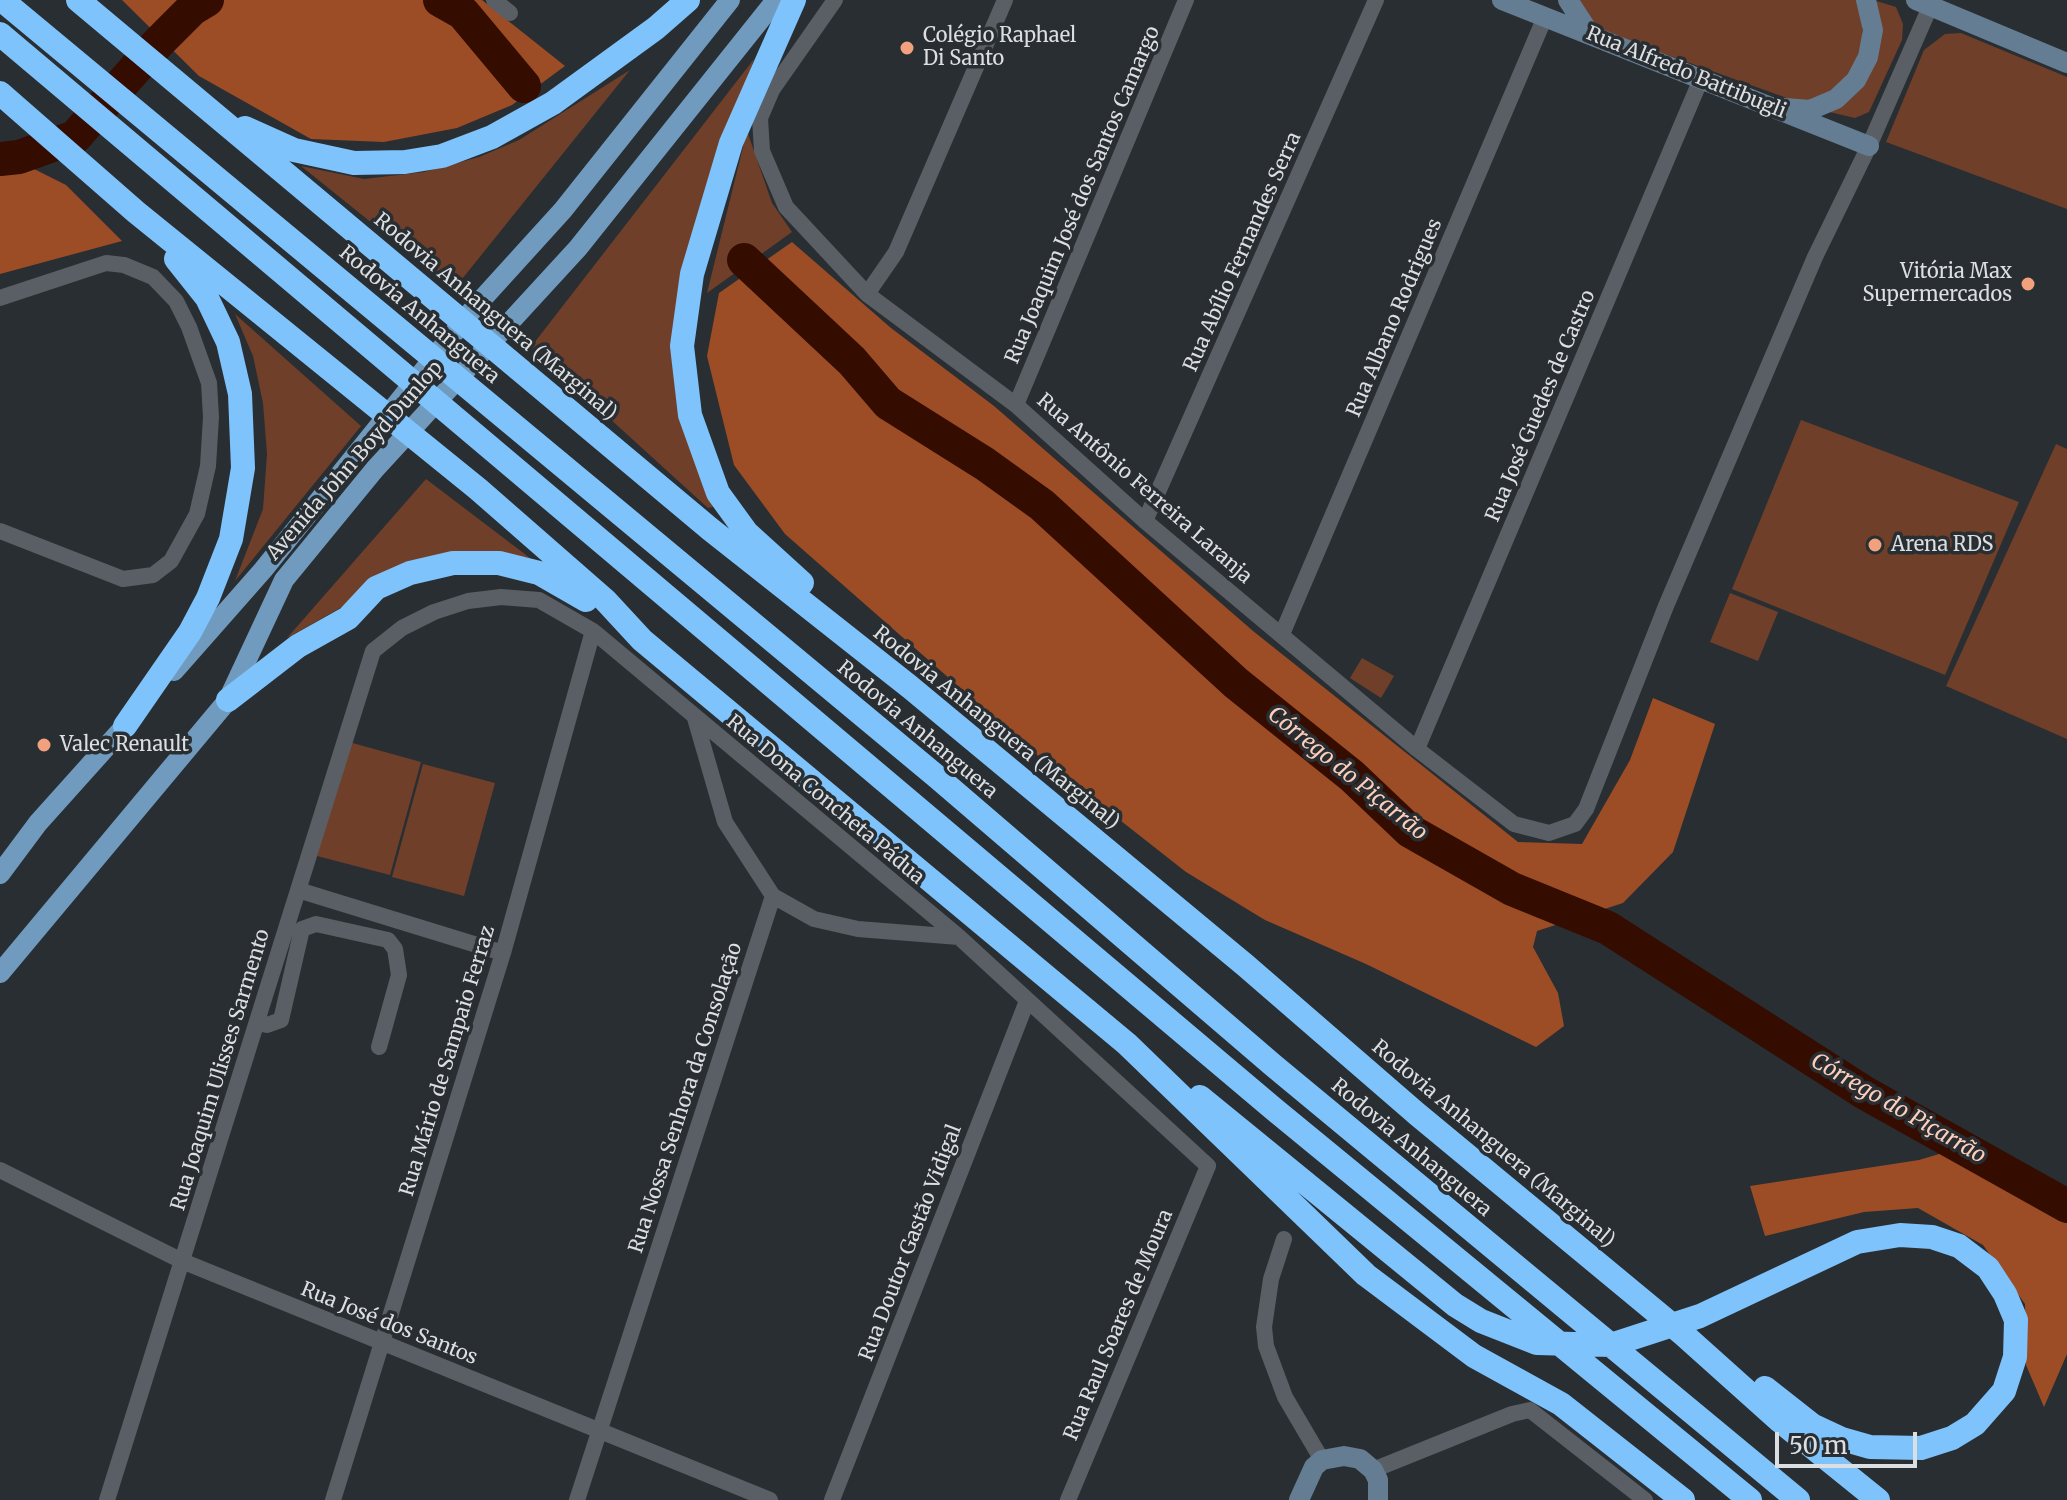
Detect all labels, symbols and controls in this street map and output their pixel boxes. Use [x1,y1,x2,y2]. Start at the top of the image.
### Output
street label: Rua Joaquim José dos Santos Camargo [1001,22,1165,368]
street label: Rua Alfredo Battibugli [1583,22,1789,124]
place label: Colégio Raphael Di Santo [923,24,1076,71]
marker: Colégio Raphael Di Santo [898,39,916,57]
street label: Rua Abílio Fernandes Serra [1179,129,1307,375]
street label: Rodovia Anhanguera (Marginal) [369,208,621,426]
street label: Rua Albano Rodrigues [1342,215,1448,421]
street label: Rodovia Anhanguera [334,241,504,389]
place label: Vitória Max Supermercados [1863,260,2012,307]
marker: Vitória Max Supermercados [2019,275,2037,293]
street label: Rua José Guedes de Castro [1481,287,1601,525]
street label: Avenida John Boyd Dunlop [262,357,448,565]
street label: Rua Antônio Ferreira Laranja [1032,389,1256,589]
place label: Arena RDS [1891,533,1993,557]
marker: Arena RDS [1866,536,1884,554]
street label: Rodovia Anhanguera (Marginal) [868,621,1124,835]
street label: Rodovia Anhanguera [832,656,1002,804]
water label: Córrego do Piçarrão [1262,701,1432,847]
street label: Rua Dona Concheta Pádua [721,710,929,890]
place label: Valec Renault [60,733,189,757]
marker: Valec Renault [35,736,53,754]
street label: Rua Mário de Sampaio Ferraz [395,923,501,1199]
street label: Rua Joaquim Ulisses Sarmento [167,926,275,1214]
street label: Rua Nossa Senhora da Consolação [624,940,748,1256]
street label: Rodovia Anhanguera (Marginal) [1367,1035,1619,1253]
water label: Córrego do Piçarrão [1806,1048,1990,1170]
street label: Rodovia Anhanguera [1326,1074,1496,1222]
street label: Rua Doutor Gastão Vidigal [855,1122,967,1364]
street label: Rua Raul Soares de Moura [1059,1206,1179,1444]
street label: Rua José dos Santos [297,1278,481,1370]
scale bar [1779,1416,1921,1466]
text: 50 m [1789,1430,1848,1461]

